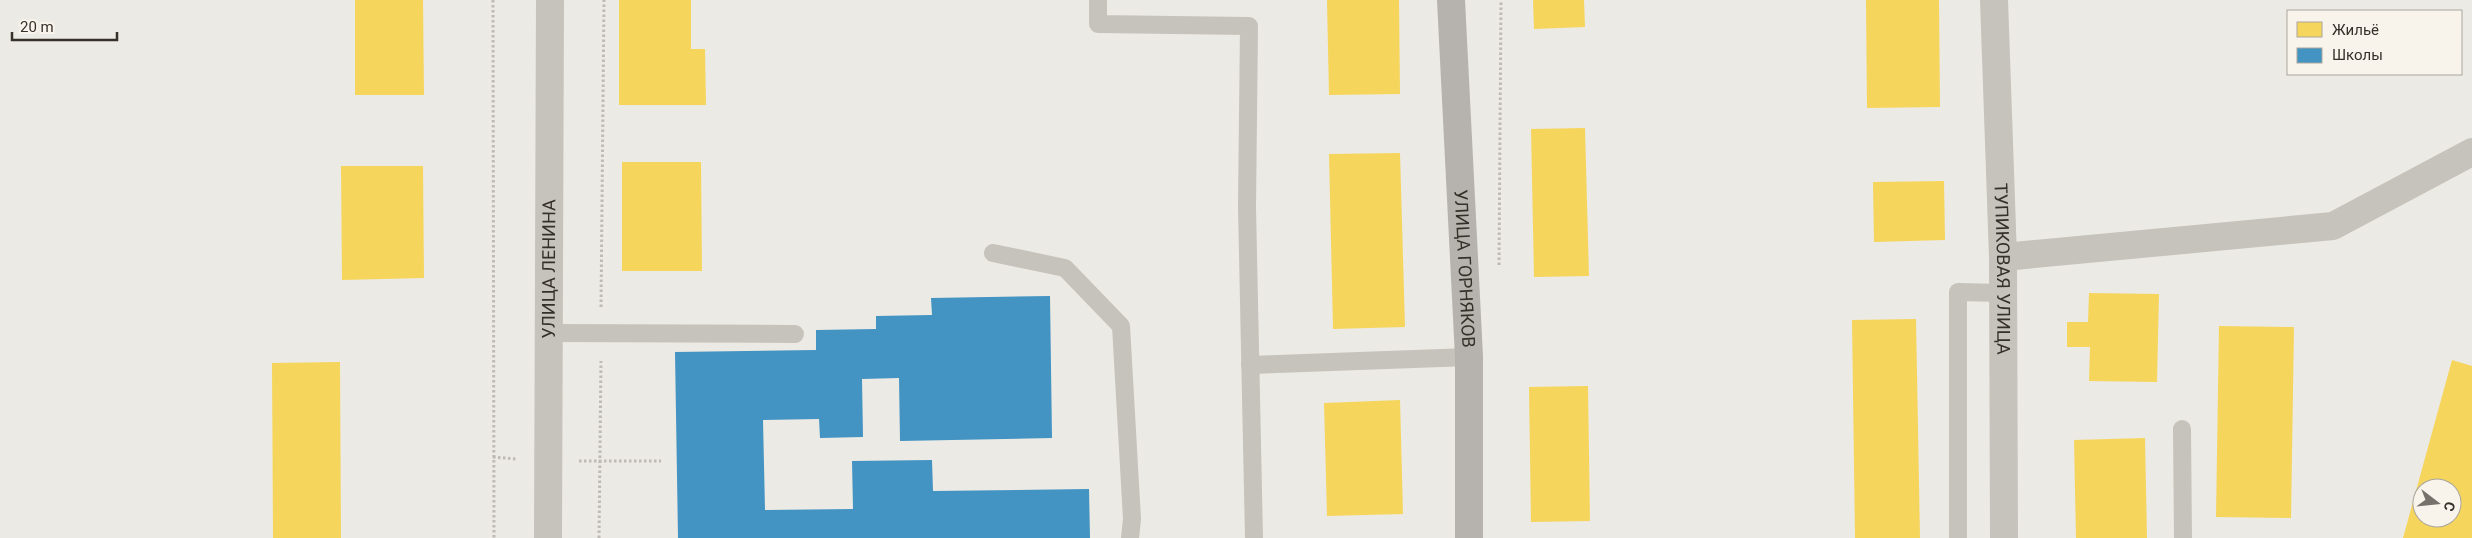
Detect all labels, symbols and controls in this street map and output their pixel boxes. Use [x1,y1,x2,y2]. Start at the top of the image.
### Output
scale bar [12,10,118,42]
legend [2287,10,2462,75]
text: 20 m [20,18,54,36]
text: Жильё [2332,21,2379,39]
text: Школы [2332,46,2383,64]
street label: ТУПИКОВАЯ УЛИЦА [1990,183,2014,355]
street label: УЛИЦА ГОРНЯКОВ [1451,189,1480,348]
street label: УЛИЦА ЛЕНИНА [538,199,559,339]
north arrow [2412,478,2462,528]
text: С [2441,500,2458,513]

